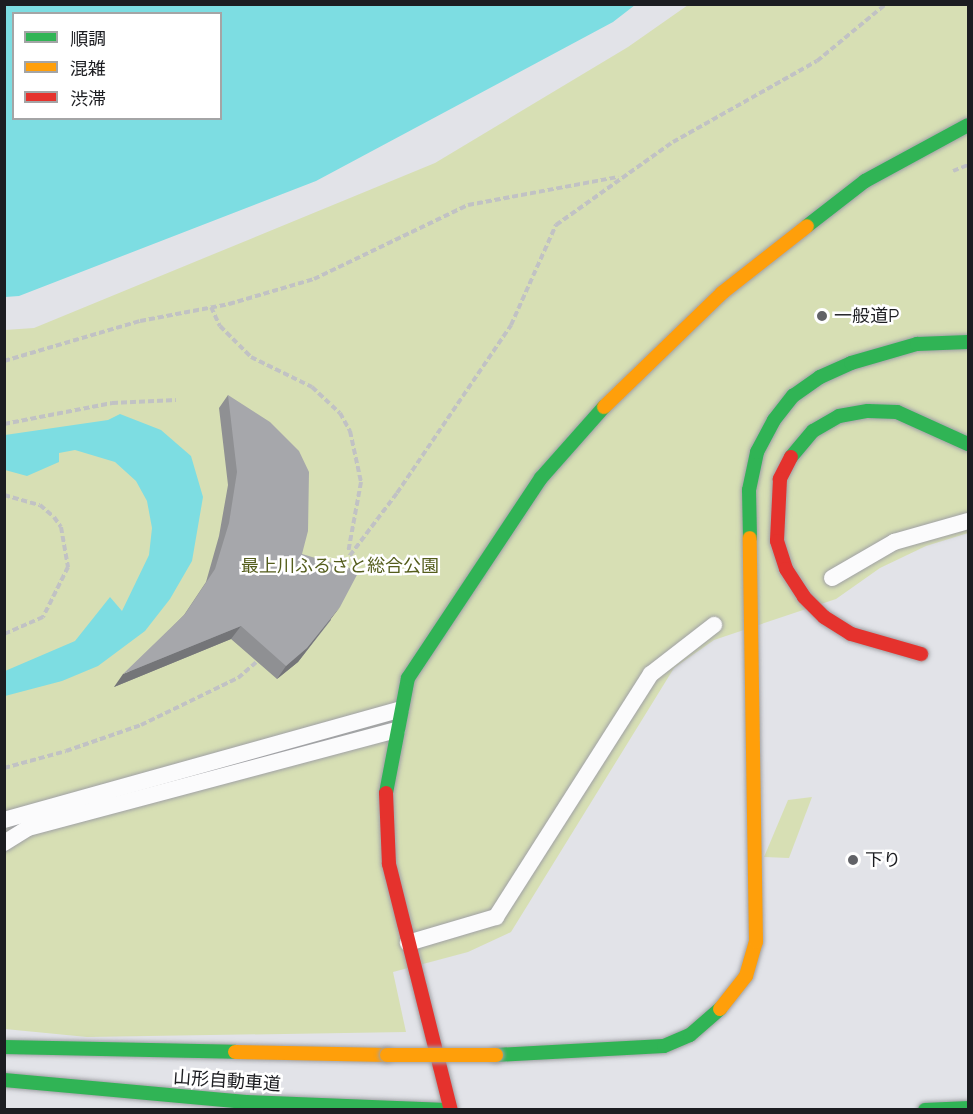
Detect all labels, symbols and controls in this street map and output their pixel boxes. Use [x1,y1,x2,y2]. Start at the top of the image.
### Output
legend [12,12,222,120]
text: 順調 [70,28,106,49]
text: 混雑 [70,58,106,79]
text: 渋滞 [70,88,106,109]
place label: 一般道P [834,305,899,327]
marker: 一般道P [815,309,829,323]
park label: 最上川ふるさと総合公園 [241,555,439,577]
place label: 下り [865,849,901,871]
marker: 下り [846,853,860,867]
street label: 山形自動車道 [172,1066,282,1096]

